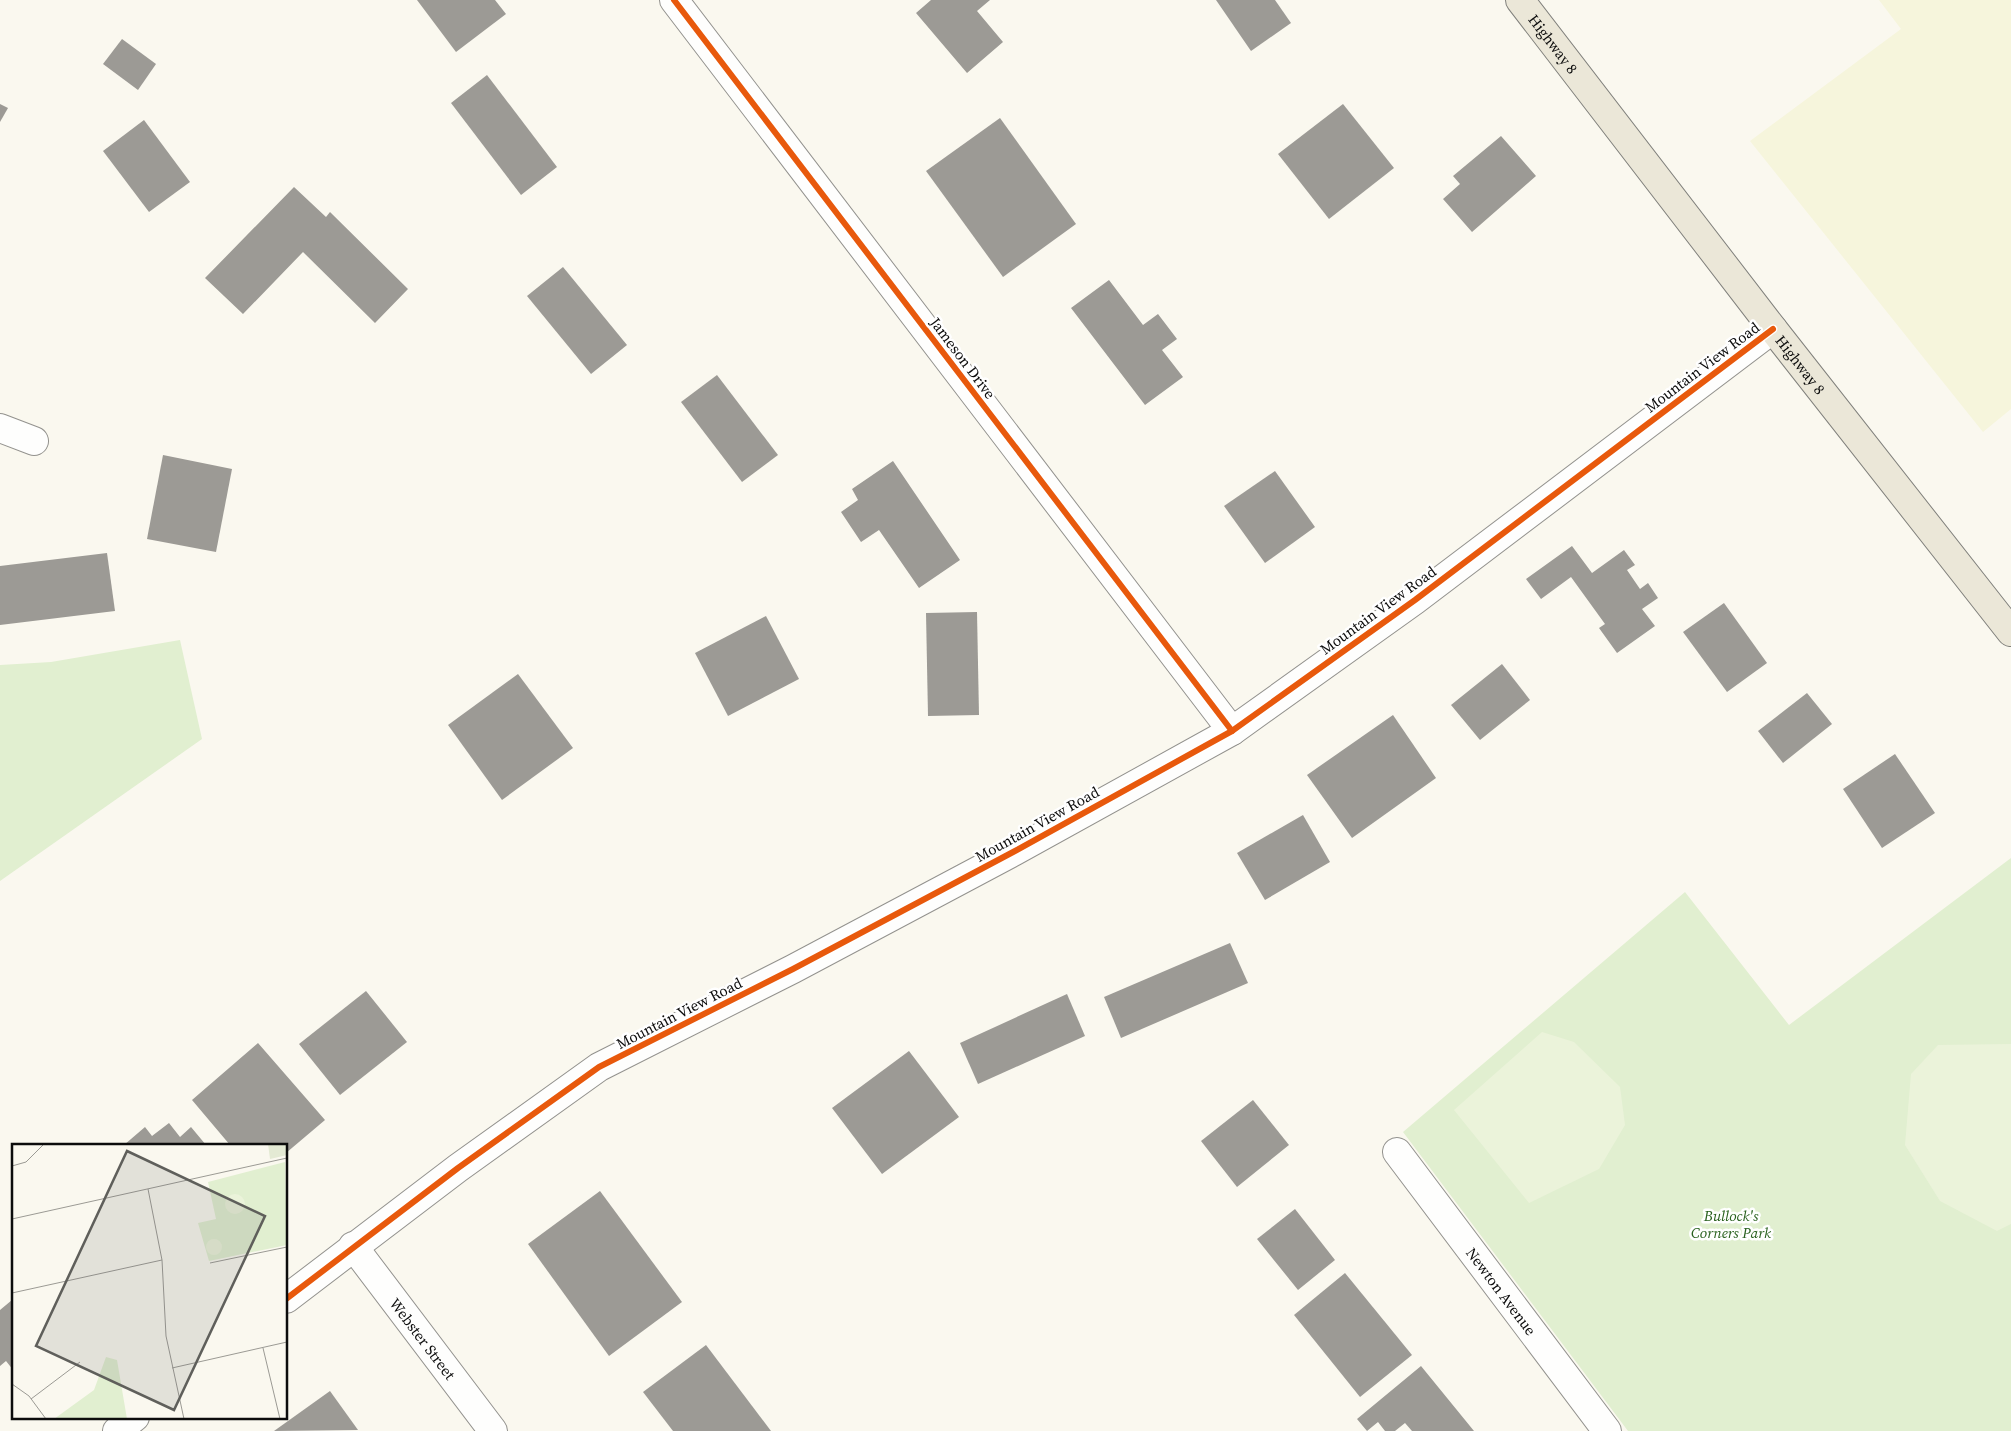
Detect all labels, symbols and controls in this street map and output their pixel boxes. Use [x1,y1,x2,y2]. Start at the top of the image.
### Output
street label: Highway 8 [1524,9,1583,78]
street label: Jameson Drive [925,312,1001,404]
street label: Mountain View Road [1640,317,1764,417]
street label: Highway 8 [1771,330,1831,398]
street label: Mountain View Road [1316,560,1441,659]
street label: Mountain View Road [971,781,1103,867]
street label: Mountain View Road [612,972,746,1054]
inset map [12,1144,288,1418]
park label: Bullock's Corners Park [1691,1205,1772,1243]
street label: Newton Avenue [1462,1243,1542,1340]
street label: Webster Street [385,1293,461,1384]

